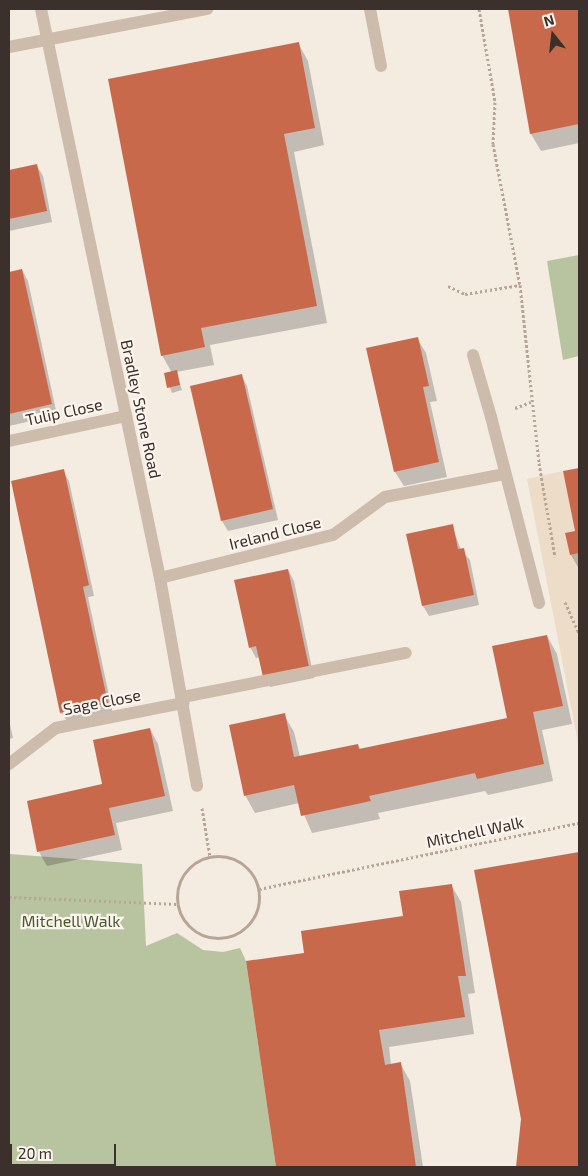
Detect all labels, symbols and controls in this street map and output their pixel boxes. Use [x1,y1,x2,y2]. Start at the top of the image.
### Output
north arrow [528,10,578,60]
text: N [542,11,556,30]
street label: Bradley Stone Road [117,338,165,480]
street label: Tulip Close [24,394,104,430]
street label: Ireland Close [227,512,323,554]
street label: Sage Close [62,685,142,719]
street label: Mitchell Walk [424,812,526,852]
park label: Mitchell Walk [21,911,121,931]
scale bar [12,1134,119,1166]
text: 20 m [18,1144,52,1162]

